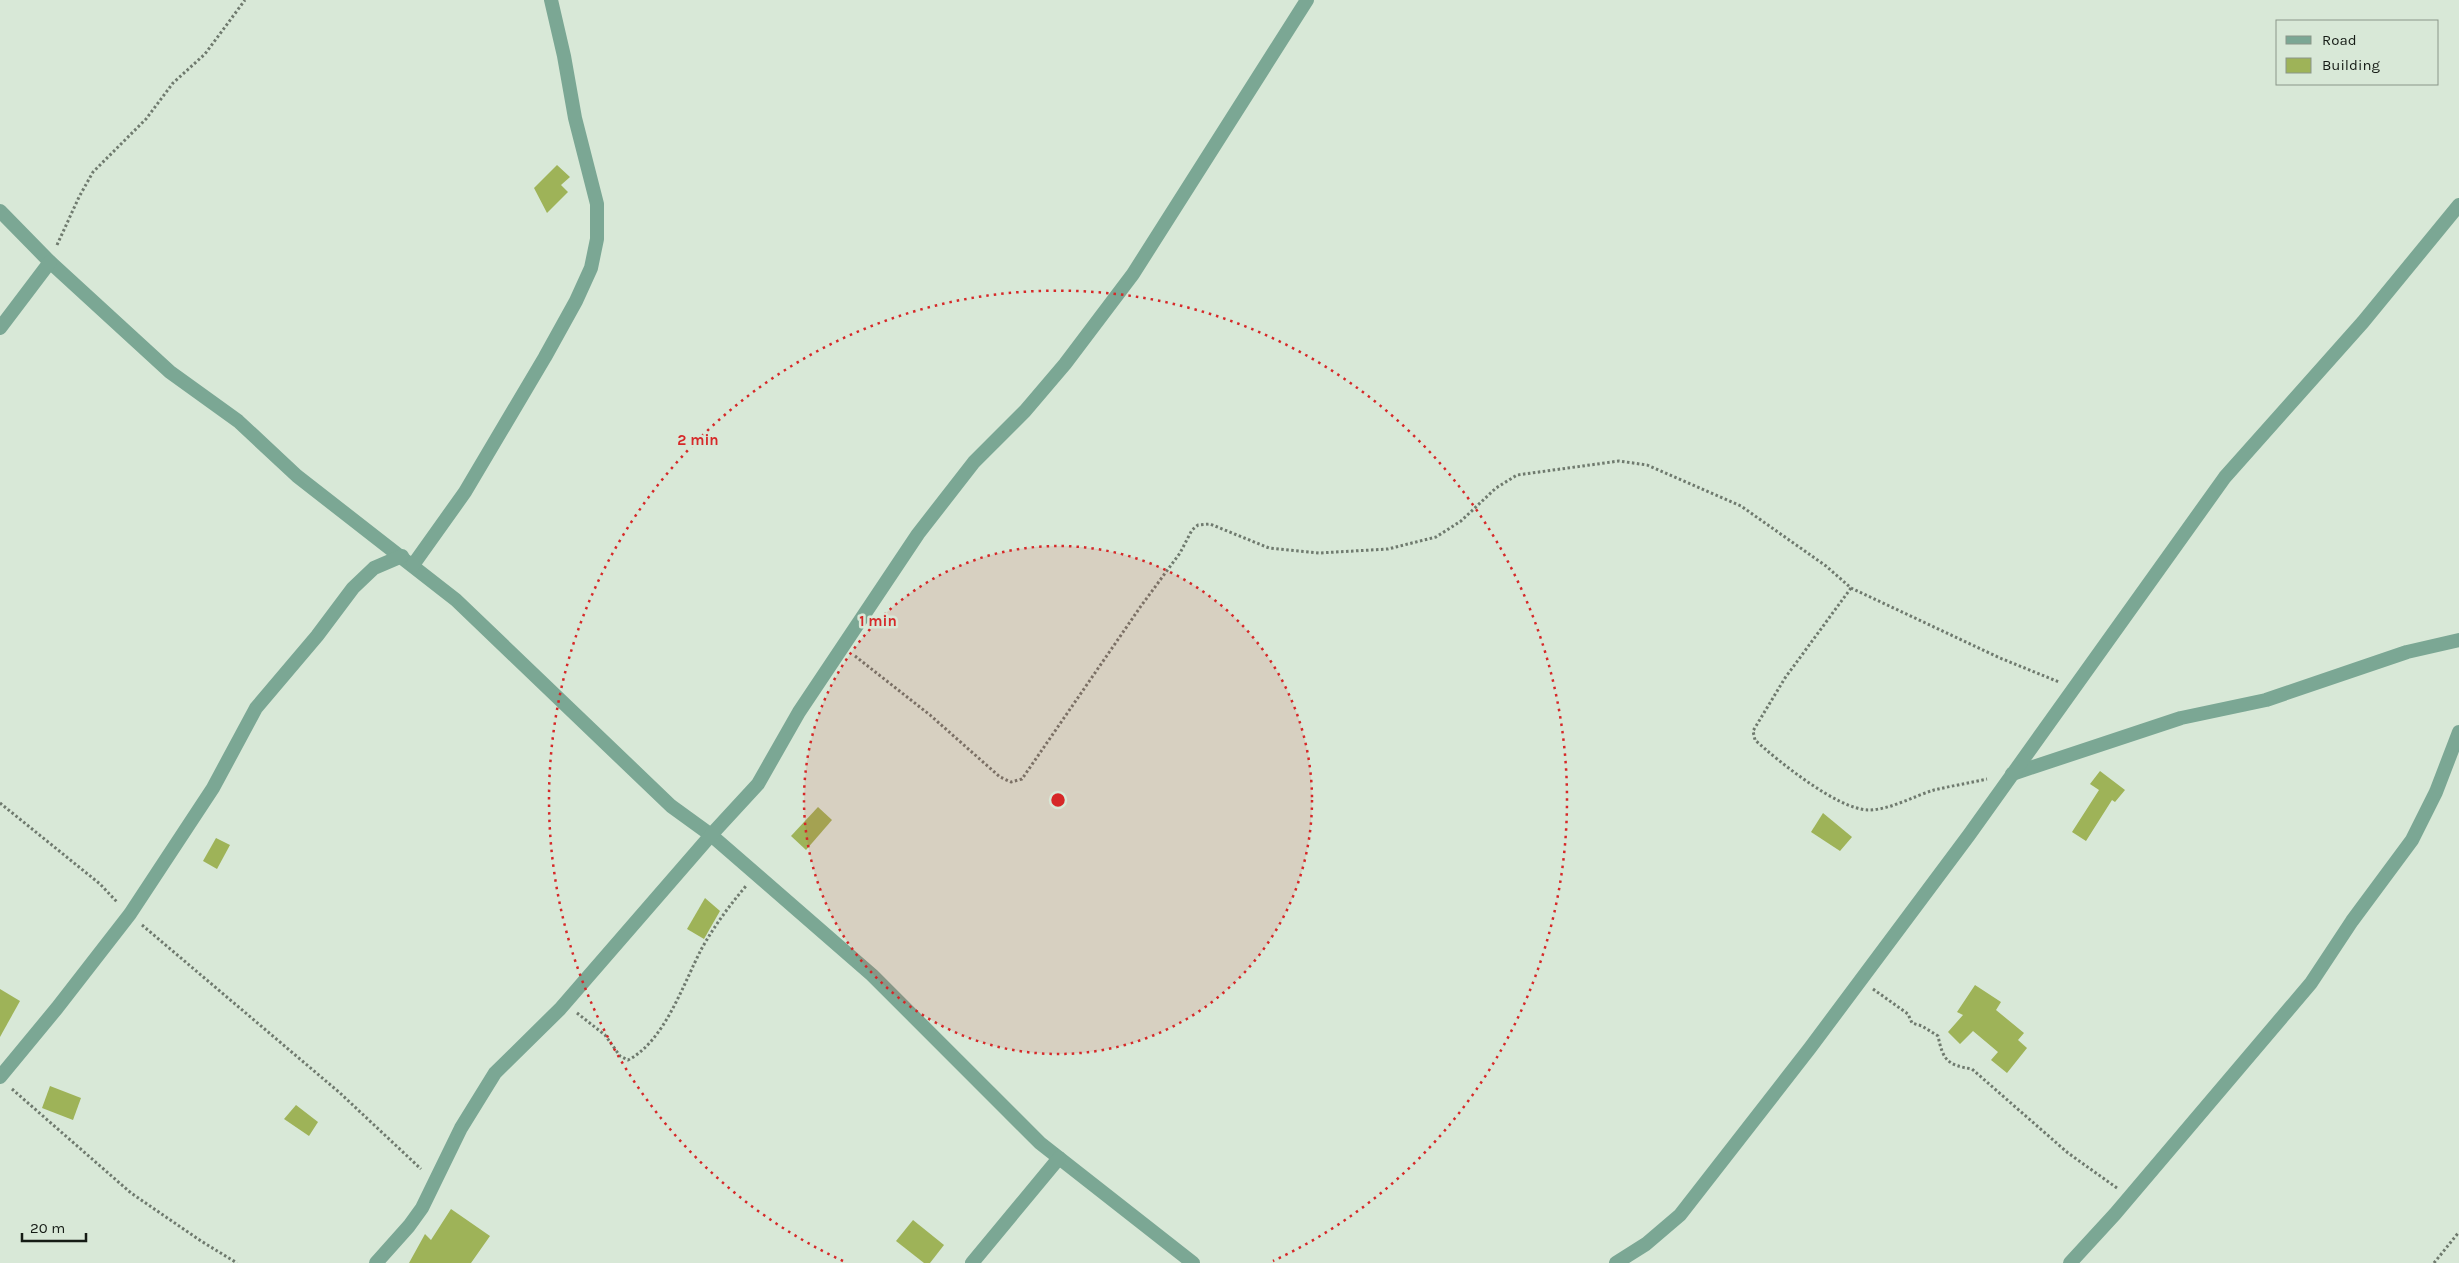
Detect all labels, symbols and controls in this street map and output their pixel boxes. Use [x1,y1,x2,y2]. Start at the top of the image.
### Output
legend [2276,20,2439,85]
text: Road [2322,31,2357,49]
text: Building [2322,56,2380,74]
text: 2 min [677,431,719,449]
text: 1 min [859,612,897,630]
centre of rings [1049,791,1067,809]
scale bar [22,1210,86,1242]
text: 20 m [30,1219,65,1237]

